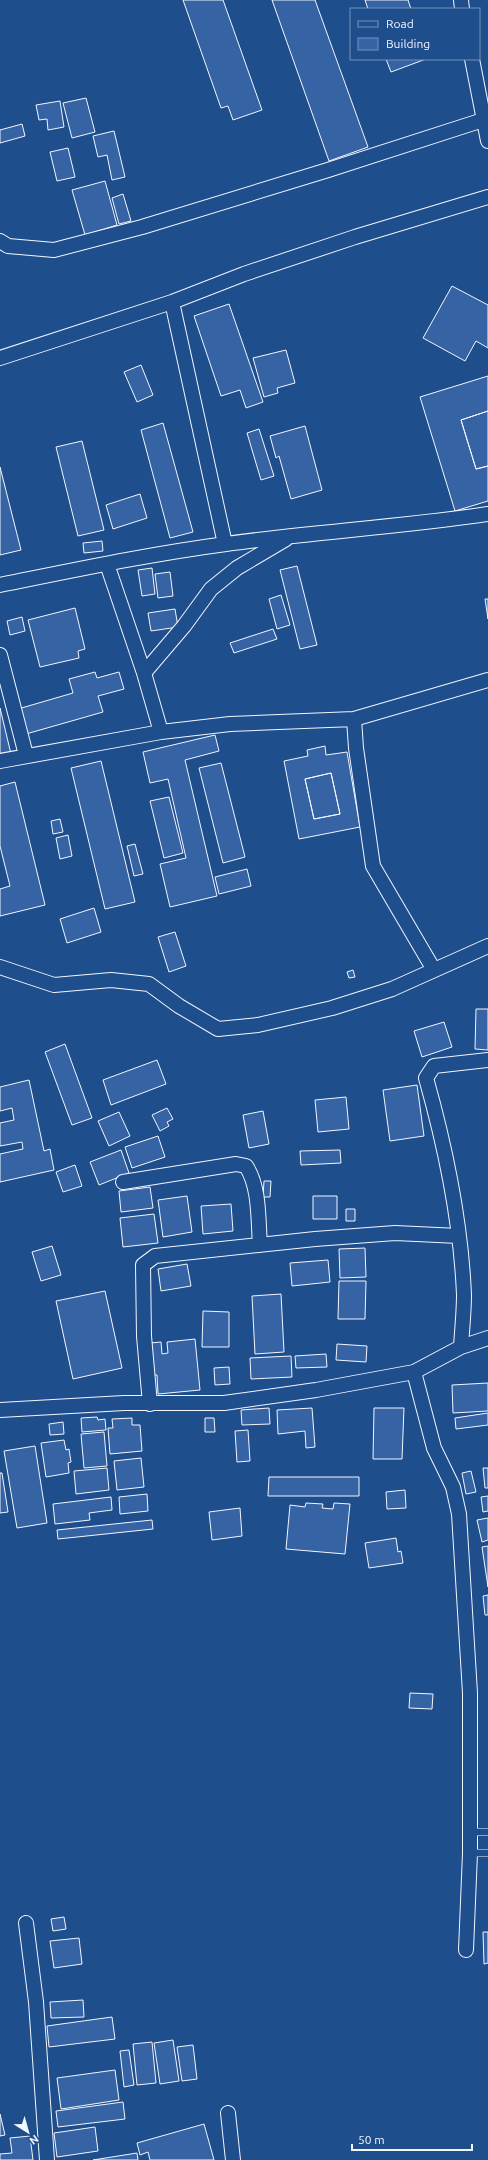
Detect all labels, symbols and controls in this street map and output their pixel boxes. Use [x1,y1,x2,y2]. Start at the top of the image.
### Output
legend [350,8,480,60]
text: Road [386,17,414,30]
text: Building [386,37,430,50]
north arrow [8,2112,48,2152]
scale bar [352,2126,472,2152]
text: N [27,2133,41,2147]
text: 50 m [358,2133,385,2146]

